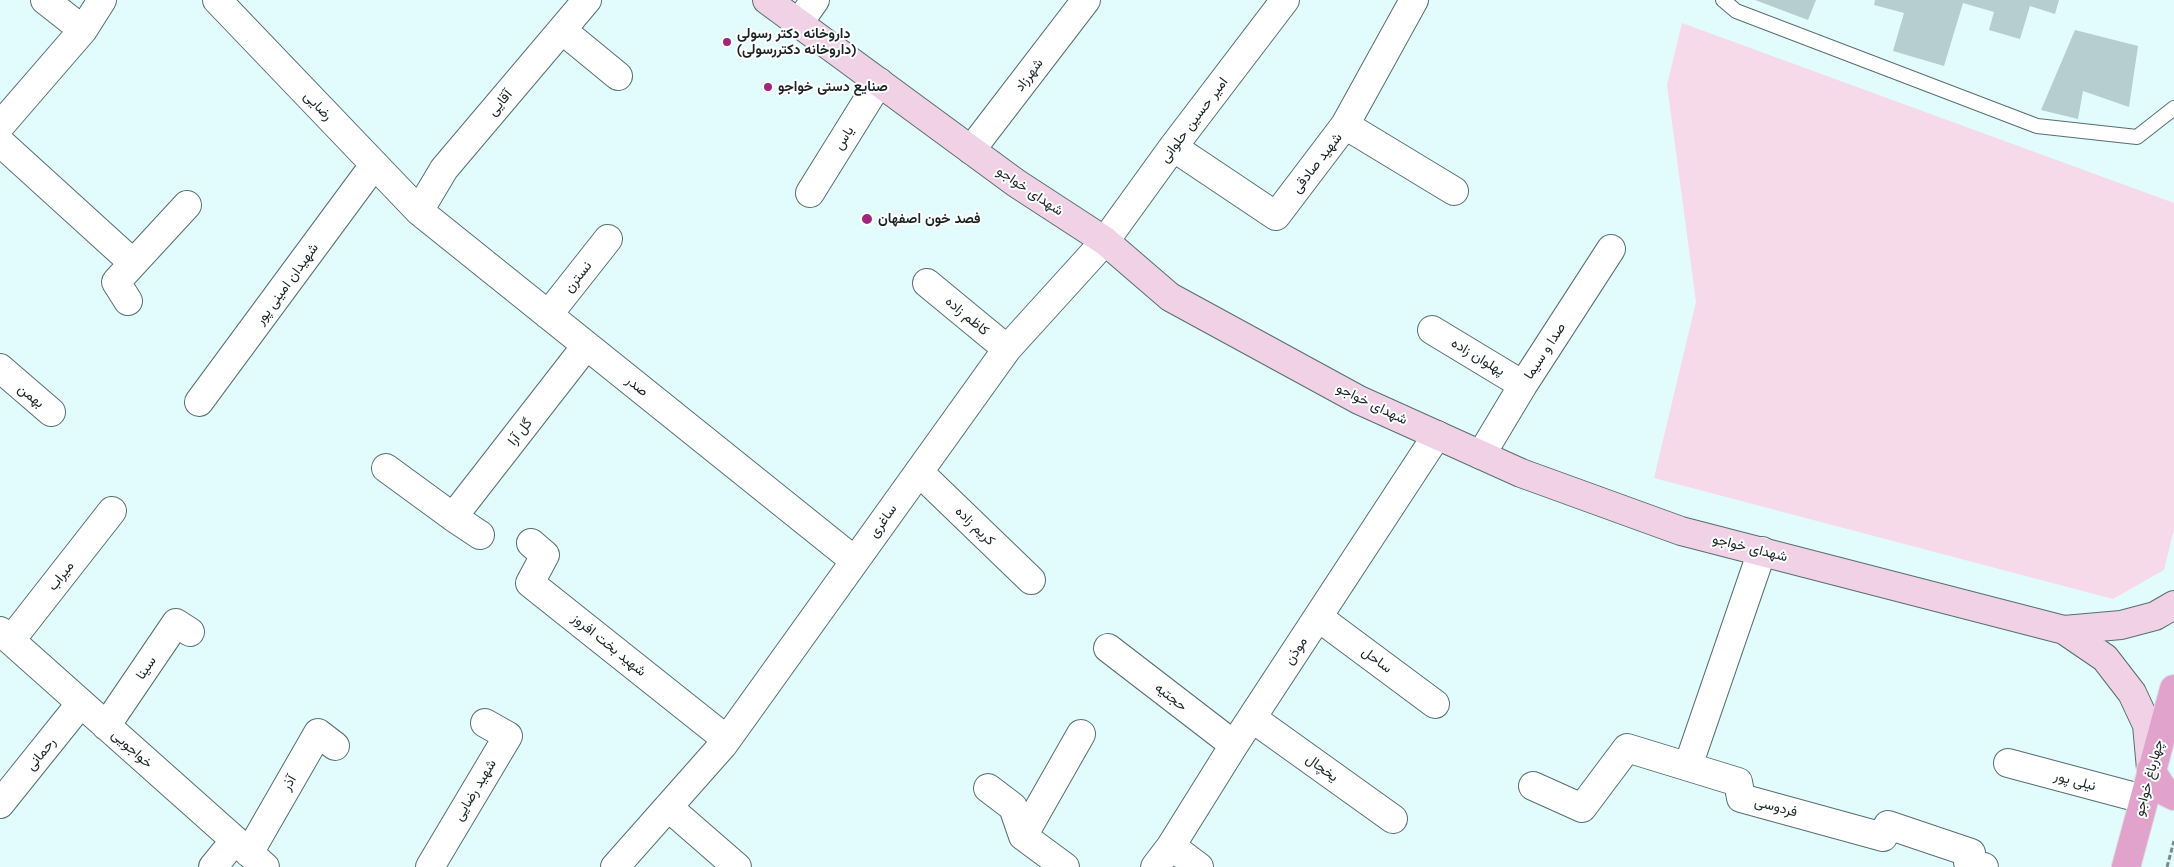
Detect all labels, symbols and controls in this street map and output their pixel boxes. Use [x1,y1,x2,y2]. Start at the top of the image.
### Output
place label: داروخانه دکتر رسولی (داروخانه دکتررسولی) [737,26,856,58]
marker: داروخانه دکتر رسولی (داروخانه دکتررسولی) [721,36,733,48]
street label: شهرزاد [1011,55,1047,95]
street label: امیر حسین حلوانی [1156,74,1232,166]
place label: صنایع دستی خواجو [778,79,888,95]
marker: صنایع دستی خواجو [762,81,774,93]
street label: آقایی [484,86,516,120]
street label: رضایی [300,88,336,124]
street label: یاس [830,123,858,153]
street label: شهید صادقی [1288,129,1346,197]
street label: شهدای خواجو [993,163,1067,219]
place label: فصد خون اصفهان [878,211,981,227]
marker: فصد خون اصفهان [860,212,874,226]
street label: شهیدان امینی پور [252,240,322,328]
street label: نسترن [561,258,595,296]
street label: کاظم زاده [942,293,992,339]
street label: صدا و سیما [1521,320,1569,382]
street label: پهلوان زاده [1448,334,1508,380]
street label: صدر [622,372,652,400]
street label: بهمن [14,380,48,412]
street label: شهدای خواجو [1334,380,1410,428]
street label: گل آرا [504,415,536,449]
street label: ساغری [865,501,901,541]
street label: کریم زاده [952,503,998,549]
street label: شهدای خواجو [1711,531,1789,565]
street label: میراب [44,558,78,594]
street label: شهید بخت افروز [568,610,650,680]
street label: موذن [1281,634,1311,668]
street label: ساحل [1359,643,1395,677]
street label: سینا [132,653,160,683]
street label: حجتیه [1152,679,1190,715]
street label: خواجویی [108,726,156,772]
street label: رحمانی [23,734,59,774]
street label: چهارباغ خواجو [2131,738,2167,818]
street label: یخچال [1302,751,1342,785]
street label: شهید رضایی [450,756,500,824]
street label: نیلی پور [2052,767,2098,795]
street label: آذر [278,772,300,794]
street label: فردوسی [1753,793,1799,821]

